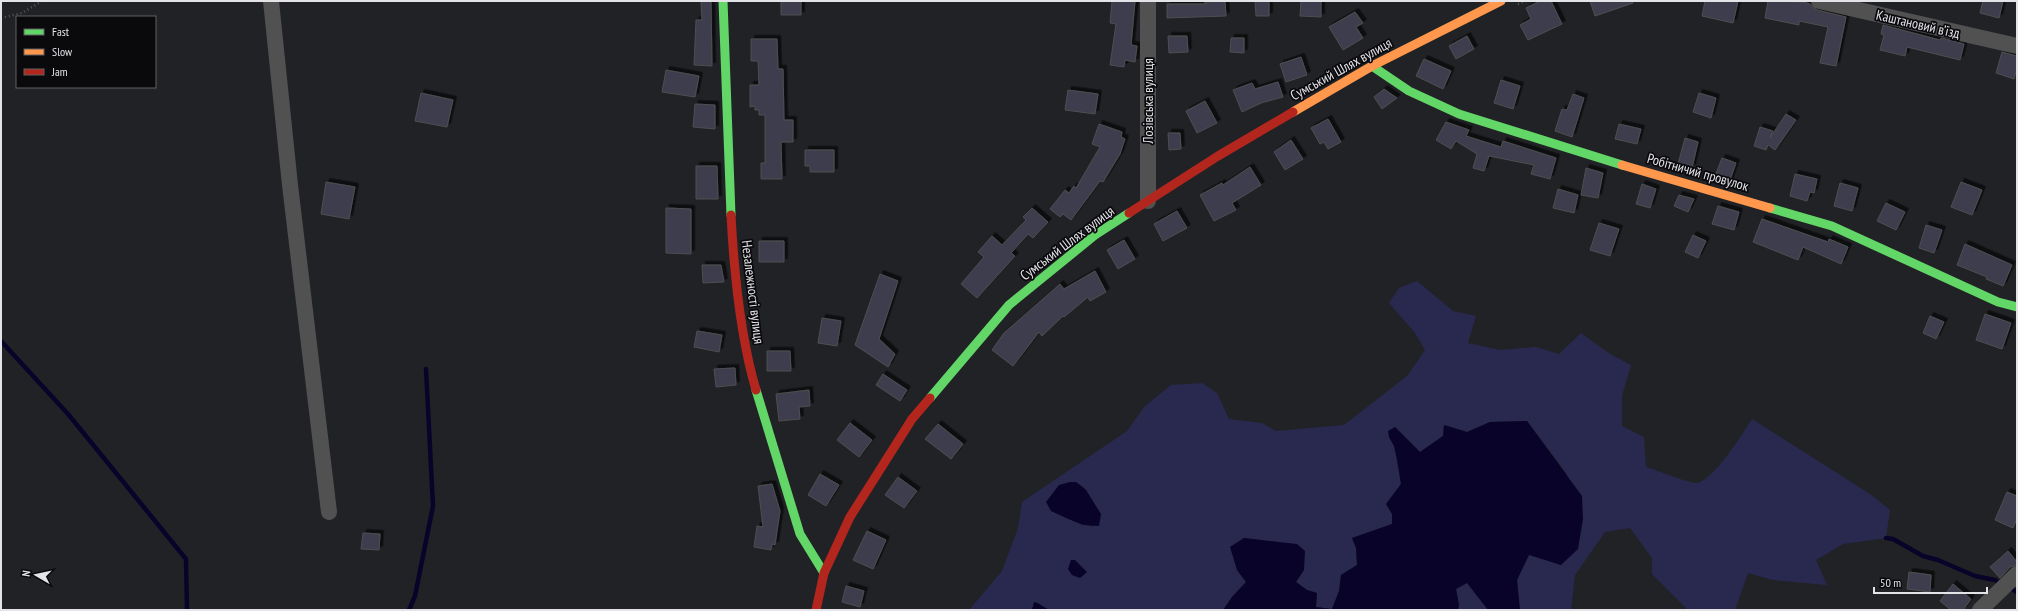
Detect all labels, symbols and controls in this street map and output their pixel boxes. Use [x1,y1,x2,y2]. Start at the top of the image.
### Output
street label: Каштановий в’їзд [1874,6,1962,42]
legend [16,16,156,88]
text: Fast [52,24,70,39]
street label: Сумський Шлях вулиця [1287,34,1395,104]
text: Slow [52,44,73,59]
street label: Лозівська вулиця [1139,58,1157,145]
text: Jam [51,64,68,79]
street label: Робітничий провулок [1645,149,1751,195]
street label: Сумський Шлях вулиця [1016,202,1118,284]
street label: Незалежності вулиця [738,239,768,345]
north arrow [16,555,56,595]
text: N [19,569,34,577]
scale bar [1874,569,1987,595]
text: 50 m [1880,575,1901,590]

